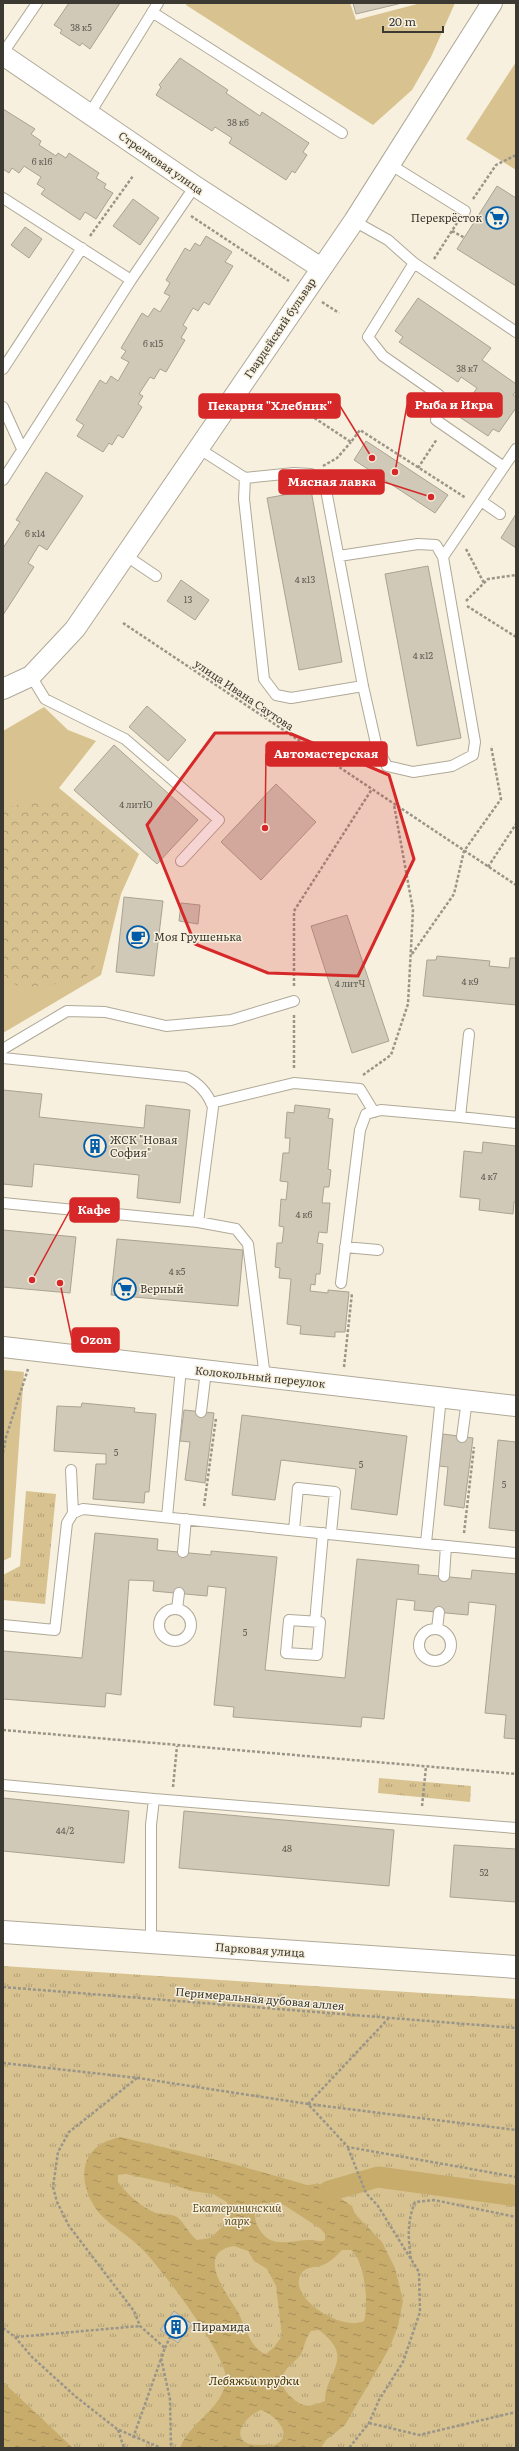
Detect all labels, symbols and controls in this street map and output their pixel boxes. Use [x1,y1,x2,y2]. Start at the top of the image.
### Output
scale bar [383,8,443,34]
text: 20 m [389,12,416,30]
house number: 38 к5 [70,20,92,34]
house number: 38 к6 [227,115,249,129]
street label: Стрелковая улица [116,127,207,198]
house number: 6 к16 [32,154,52,168]
supermarket icon: Перекрёсток [484,205,510,231]
place label: Перекрёсток [411,209,482,225]
street label: Гвардейский бульвар [240,274,319,381]
house number: 6 к15 [143,336,164,350]
house number: 38 к7 [456,361,478,375]
callout: Рыба и Икра [407,393,502,417]
callout: Пекарня "Хлебник" [199,394,340,418]
text: Рыба и Икра [415,395,493,413]
text: Пекарня "Хлебник" [208,396,332,414]
callout: Мясная лавка [279,470,384,494]
text: Мясная лавка [288,472,376,490]
house number: 6 к14 [25,526,45,540]
house number: 4 к13 [295,572,315,586]
house number: 13 [184,592,192,606]
house number: 4 к12 [413,648,434,662]
street label: улица Ивана Саутова [192,655,298,734]
callout: Автомастерская [266,742,387,766]
text: Автомастерская [274,744,379,762]
house number: 4 литЮ [119,797,153,811]
cafe icon: Моя Грушенька [125,924,151,950]
place label: Моя Грушенька [154,928,242,944]
house number: 4 к9 [462,974,479,988]
house number: 4 литЧ [335,976,365,990]
place label: ЖСК "Новая София" [110,1131,178,1160]
building icon: ЖСК "Новая София" [82,1133,108,1159]
house number: 4 к7 [481,1169,498,1183]
callout: Кафе [70,1198,119,1222]
text: Кафе [77,1200,111,1218]
house number: 4 к6 [296,1207,313,1221]
house number: 4 к5 [169,1264,186,1278]
supermarket icon: Верный [112,1276,138,1302]
place label: Верный [140,1280,184,1296]
callout: Ozon [72,1328,119,1352]
text: Ozon [80,1330,112,1348]
street label: Колокольный переулок [194,1361,326,1391]
house number: 5 [114,1445,119,1459]
house number: 5 [359,1457,364,1471]
house number: 5 [502,1477,507,1491]
house number: 5 [243,1625,248,1639]
house number: 44/2 [56,1823,75,1837]
house number: 48 [282,1841,292,1855]
house number: 52 [479,1865,489,1879]
street label: Парковая улица [215,1938,305,1960]
street label: Перимеральная дубовая аллея [175,1983,346,2013]
park label: Екатерининский парк [192,2199,282,2228]
building icon: Пирамида [163,2314,189,2340]
place label: Пирамида [192,2318,250,2334]
water label: Лебяжьи прудки [209,2371,300,2389]

